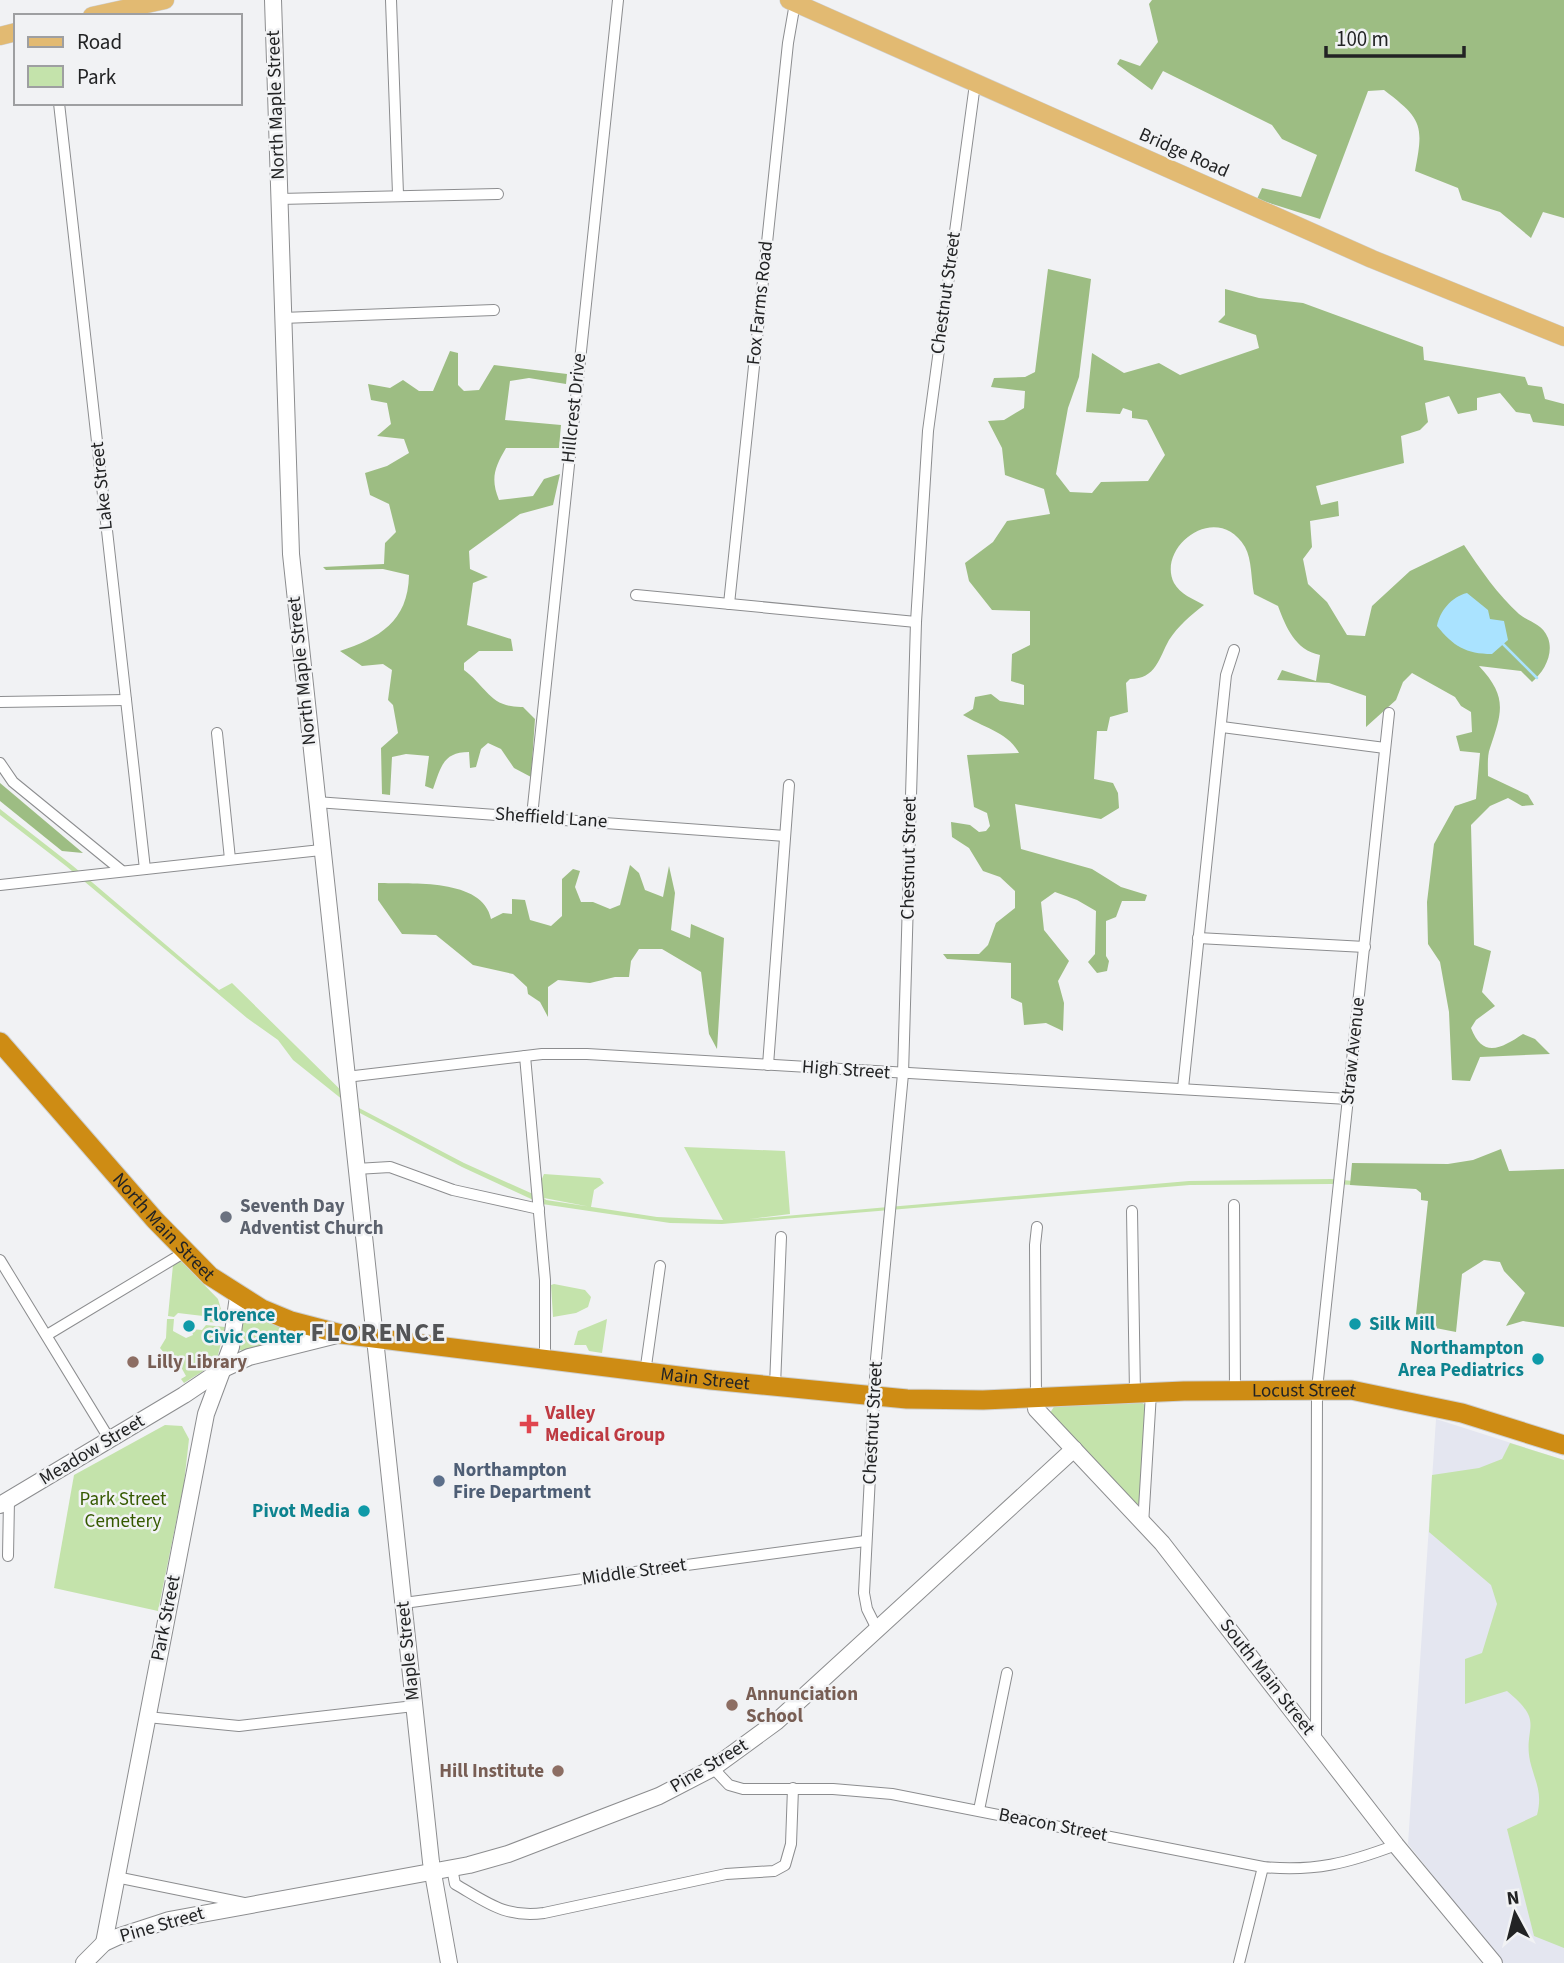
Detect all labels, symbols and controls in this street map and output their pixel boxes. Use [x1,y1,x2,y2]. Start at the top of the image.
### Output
legend [14,14,242,105]
scale bar [1326,14,1464,58]
text: 100 m [1336,24,1389,54]
text: Road [77,27,122,57]
street label: North Maple Street [260,29,292,180]
text: Park [77,62,117,92]
street label: Bridge Road [1135,121,1233,185]
street label: Chestnut Street [924,230,968,356]
street label: Fox Farms Road [740,240,780,366]
street label: Hillcrest Drive [555,352,593,464]
street label: Lake Street [84,440,120,532]
street label: North Maple Street [281,595,323,747]
street label: Chestnut Street [894,796,924,920]
street label: Sheffield Lane [494,801,608,835]
street label: Straw Avenue [1334,996,1372,1106]
street label: High Street [801,1053,892,1087]
street label: North Main Street [106,1167,222,1288]
place label: Seventh Day Adventist Church [239,1193,384,1242]
marker: Seventh Day Adventist Church [218,1209,234,1225]
place label: Florence Civic Center [203,1302,304,1351]
place label: Silk Mill [1369,1311,1436,1338]
district label: FLORENCE [311,1314,447,1351]
marker: Silk Mill [1347,1316,1363,1332]
marker: Florence Civic Center [181,1318,197,1334]
place label: Northampton Area Pediatrics [1397,1335,1524,1384]
place label: Lilly Library [147,1349,247,1376]
marker: Northampton Area Pediatrics [1530,1351,1546,1367]
marker: Lilly Library [125,1354,141,1370]
street label: Main Street [659,1360,752,1397]
street label: Chestnut Street [856,1360,890,1485]
street label: Locust Street [1252,1376,1359,1404]
place label: Valley Medical Group [544,1400,665,1449]
street label: Meadow Street [34,1408,150,1492]
marker: Valley Medical Group [519,1414,539,1434]
place label: Northampton Fire Department [453,1457,591,1506]
marker: Northampton Fire Department [431,1473,447,1489]
park label: Park Street Cemetery [80,1486,167,1535]
place label: Pivot Media [252,1498,350,1525]
marker: Pivot Media [356,1503,372,1519]
street label: Middle Street [580,1551,689,1593]
street label: Park Street [144,1572,188,1663]
street label: Maple Street [389,1599,427,1702]
street label: South Main Street [1213,1613,1321,1741]
place label: Annunciation School [745,1681,858,1730]
marker: Annunciation School [724,1697,740,1713]
street label: Pine Street [665,1732,754,1800]
place label: Hill Institute [439,1758,544,1785]
marker: Hill Institute [550,1763,566,1779]
street label: Beacon Street [996,1801,1110,1849]
north arrow [1480,1879,1550,1949]
text: N [1505,1884,1521,1913]
street label: Pine Street [117,1900,208,1950]

